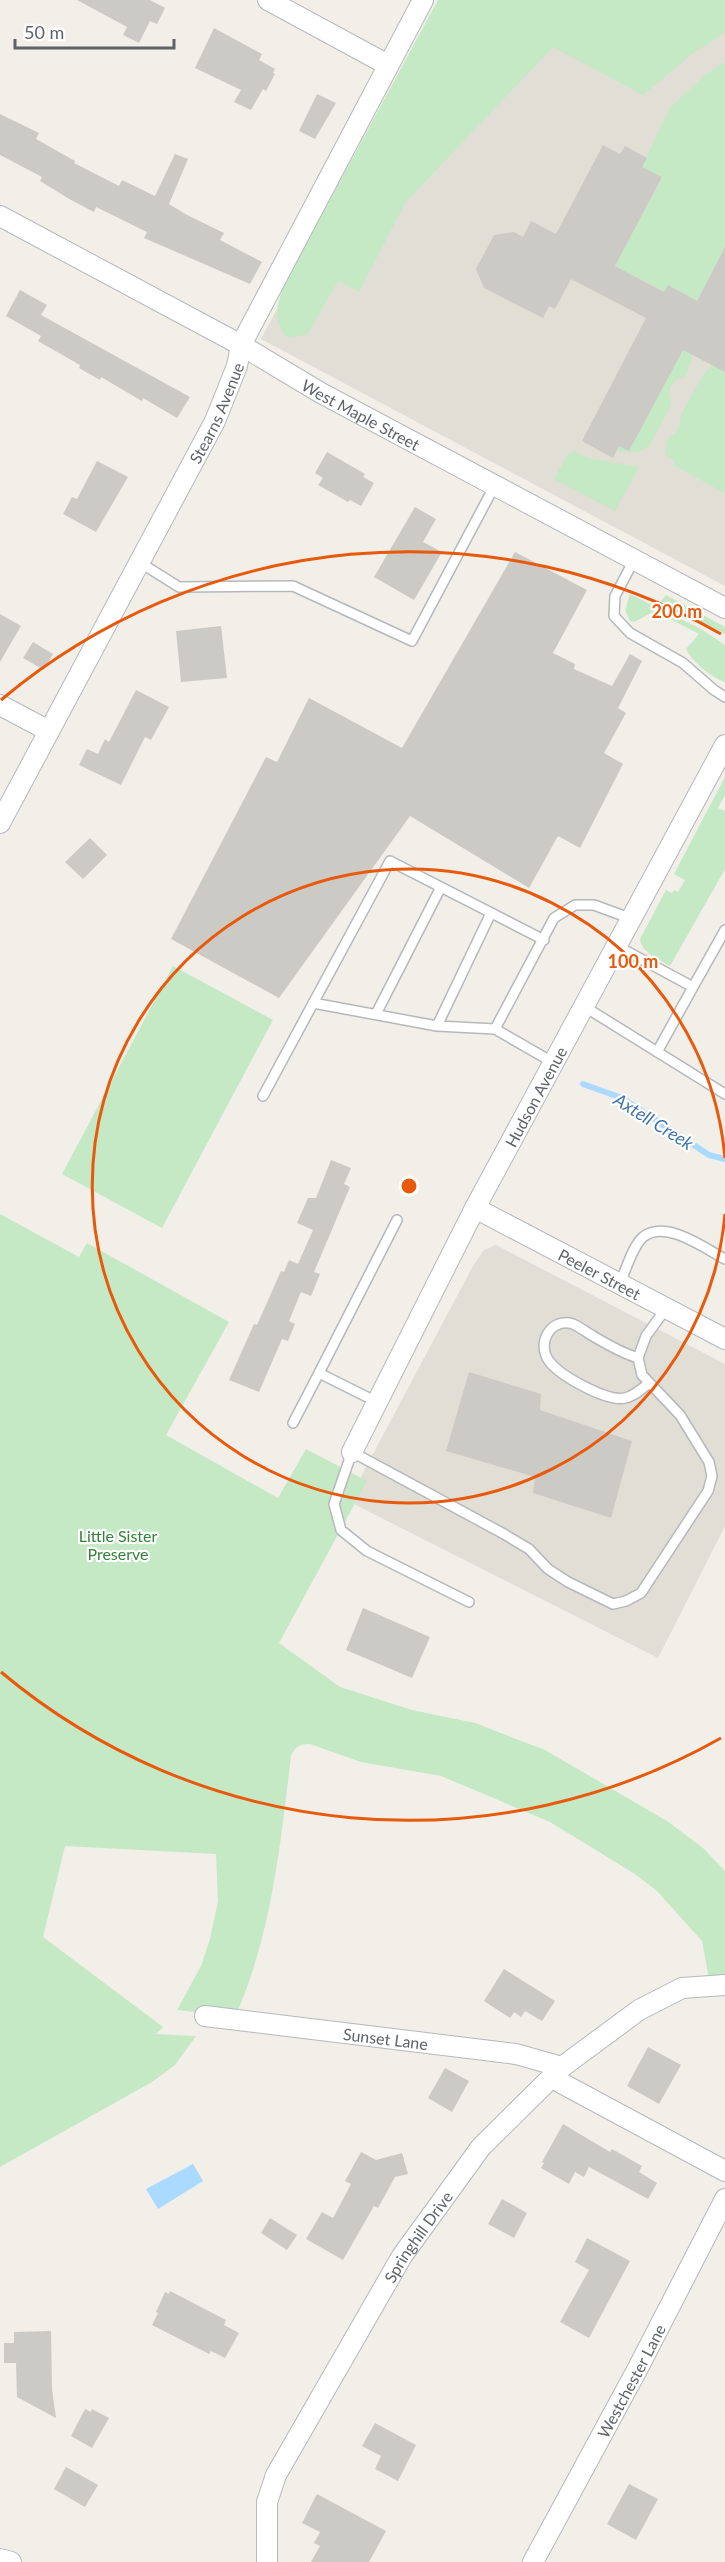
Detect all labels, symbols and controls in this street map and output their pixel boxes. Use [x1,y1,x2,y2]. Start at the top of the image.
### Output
scale bar [15,12,174,50]
text: 50 m [24,21,64,43]
street label: Stearns Avenue [185,359,247,466]
street label: West Maple Street [299,374,424,454]
text: 200 m [652,600,702,622]
text: 100 m [608,950,658,972]
street label: Hudson Avenue [500,1043,570,1150]
water label: Axtell Creek [609,1087,698,1154]
centre of rings [399,1176,419,1196]
street label: Peeler Street [556,1244,644,1303]
park label: Little Sister Preserve [79,1526,157,1563]
street label: Sunset Lane [342,2023,429,2053]
street label: Springhill Drive [379,2187,456,2286]
street label: Westchester Lane [593,2321,669,2441]

